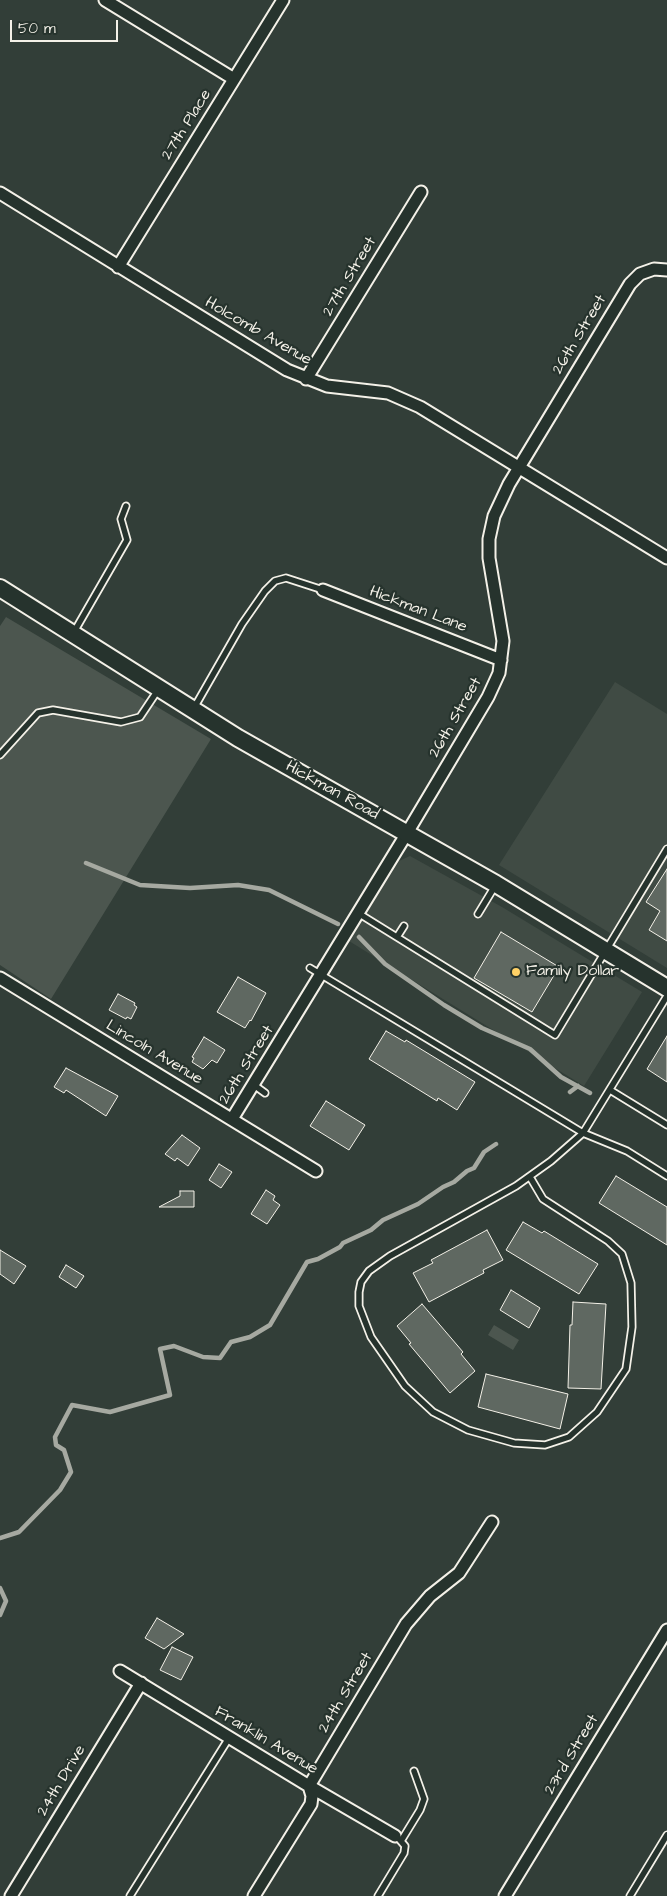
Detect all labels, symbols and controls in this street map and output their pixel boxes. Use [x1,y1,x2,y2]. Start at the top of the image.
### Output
scale bar [12,10,120,42]
text: 50 m [18,18,56,39]
street label: 27th Place [158,86,216,164]
street label: 27th Street [319,234,381,320]
street label: 26th Street [549,292,611,378]
street label: Holcomb Avenue [201,294,315,370]
street label: Hickman Lane [367,583,469,637]
street label: 26th Street [425,675,487,761]
street label: Hickman Road [282,757,382,825]
place label: Family Dollar [526,962,619,982]
marker: Family Dollar [510,966,522,978]
street label: Lincoln Avenue [102,1017,206,1089]
street label: 26th Street [215,1022,279,1108]
street label: 24th Street [315,1649,377,1737]
street label: Franklin Avenue [211,1703,321,1779]
street label: 23rd Street [541,1711,603,1799]
street label: 24th Drive [33,1742,91,1820]

